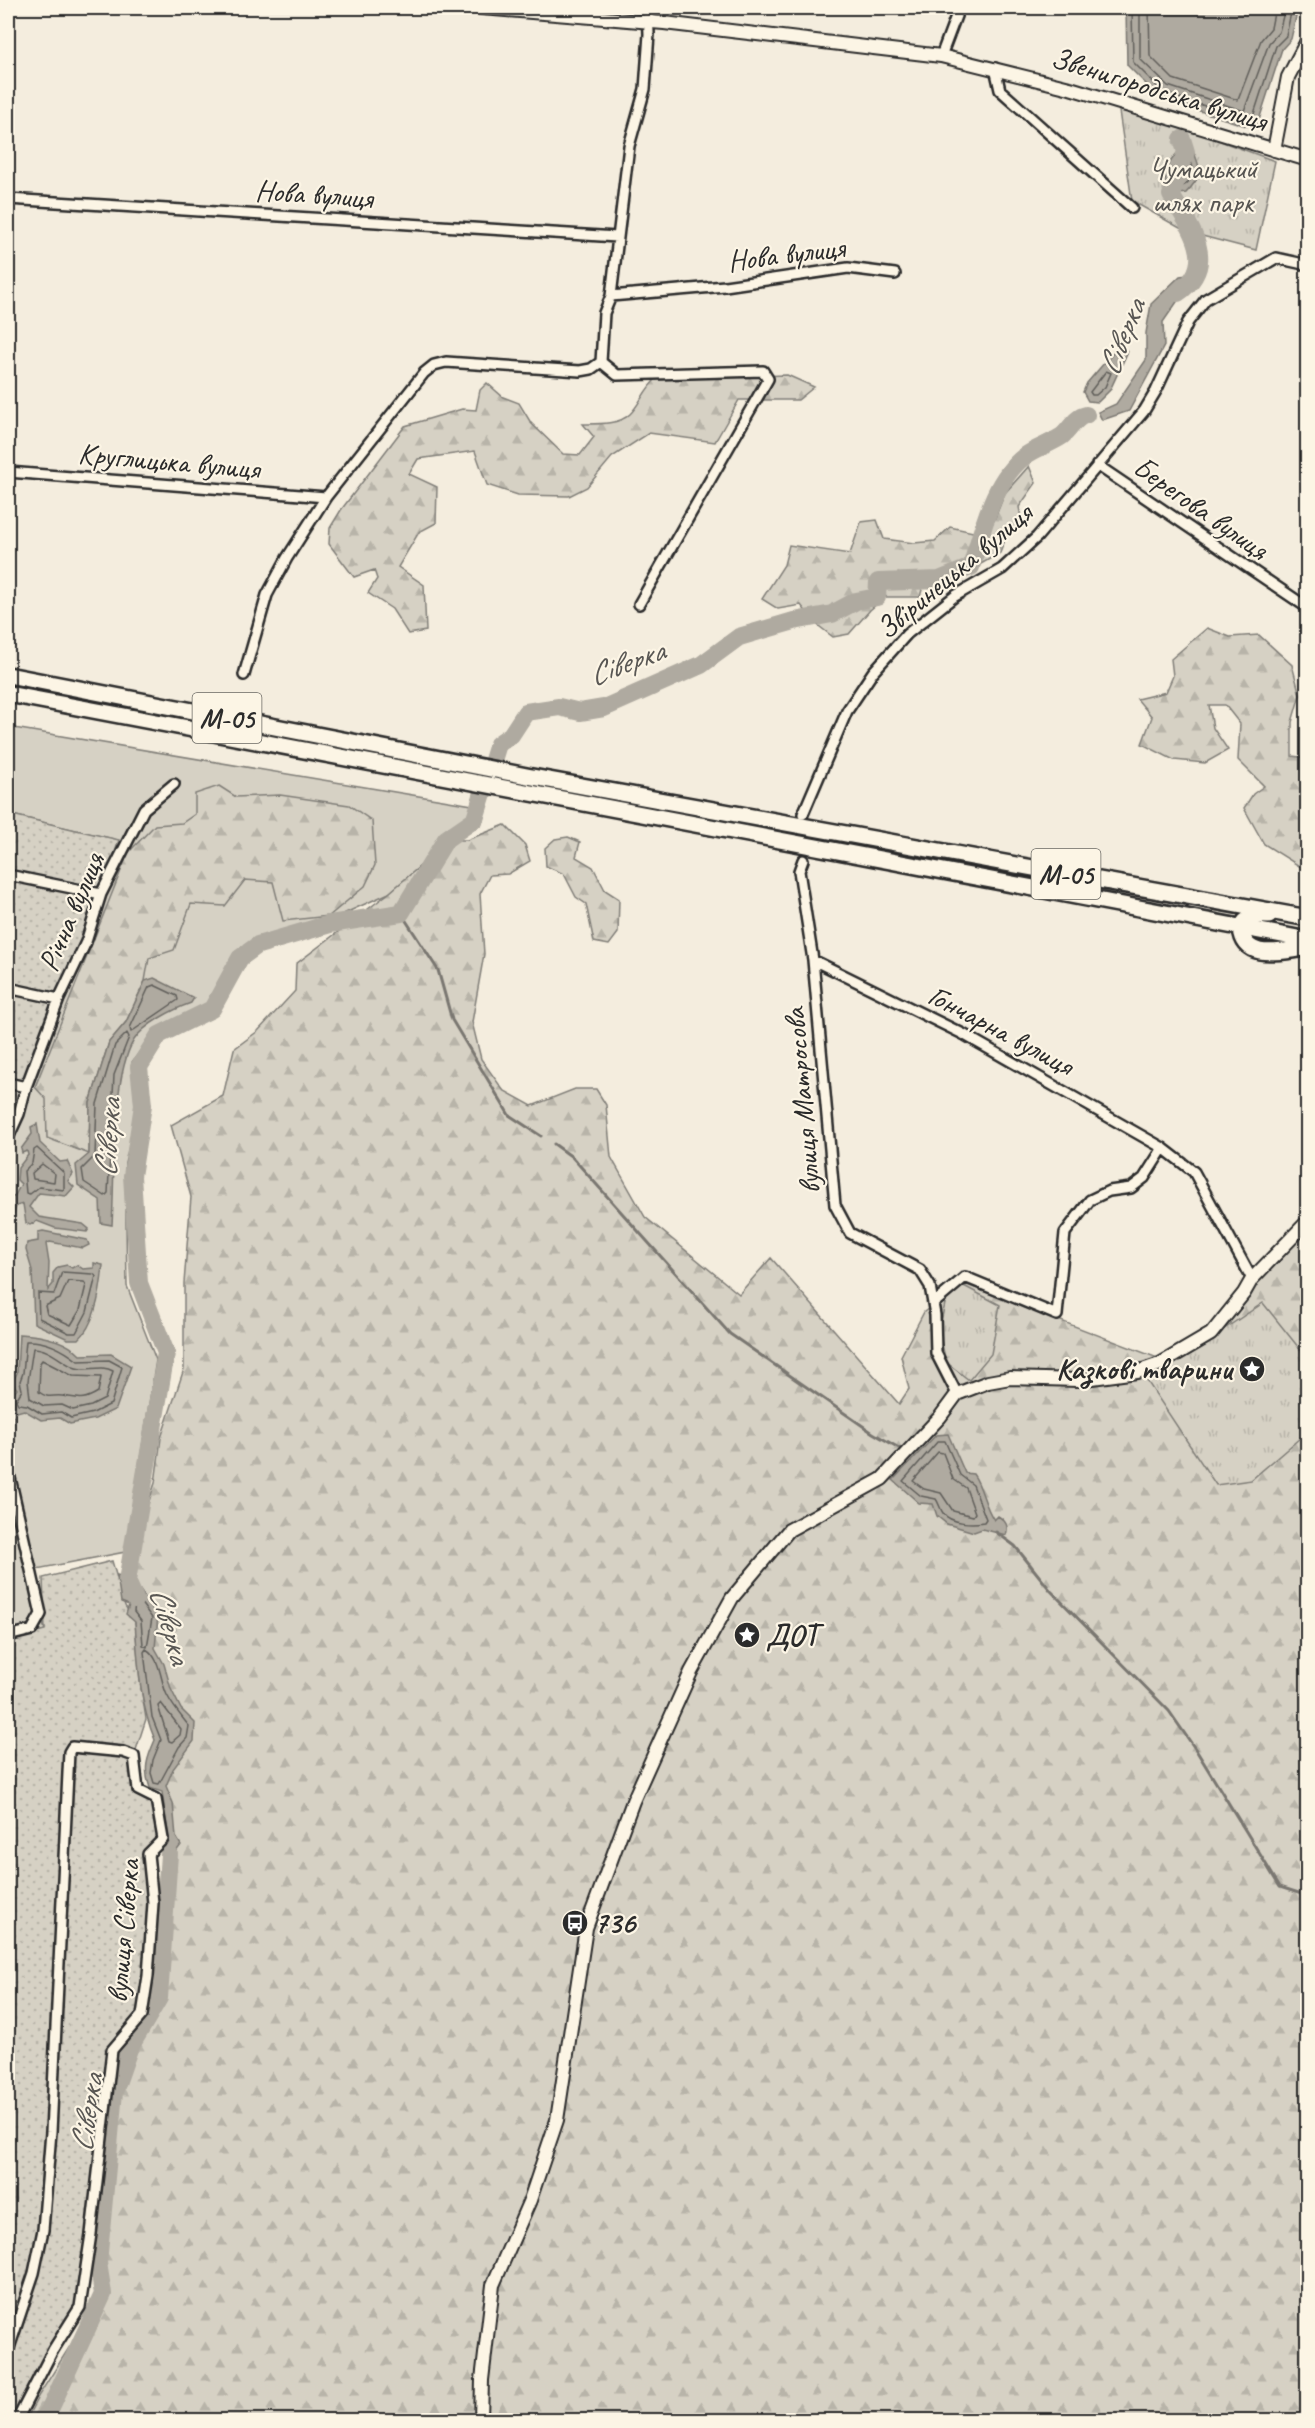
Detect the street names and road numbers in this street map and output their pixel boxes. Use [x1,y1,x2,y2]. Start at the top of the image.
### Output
street label: Звенигородська вулиця [1047,38,1274,141]
street label: Нова вулиця [254,171,376,217]
street label: Нова вулиця [725,228,849,280]
street label: Круглицька вулиця [77,434,264,488]
street label: Берегова вулиця [1126,448,1277,569]
street label: Звіринецька вулиця [868,493,1042,647]
road number: М-05 [192,693,262,743]
street label: Річна вулиця [29,846,113,977]
road number: М-05 [1032,849,1100,899]
street label: Гончарна вулиця [922,976,1083,1085]
street label: вулиця Матросова [775,1004,829,1196]
street label: вулиця Сіверка [98,1856,148,2004]

